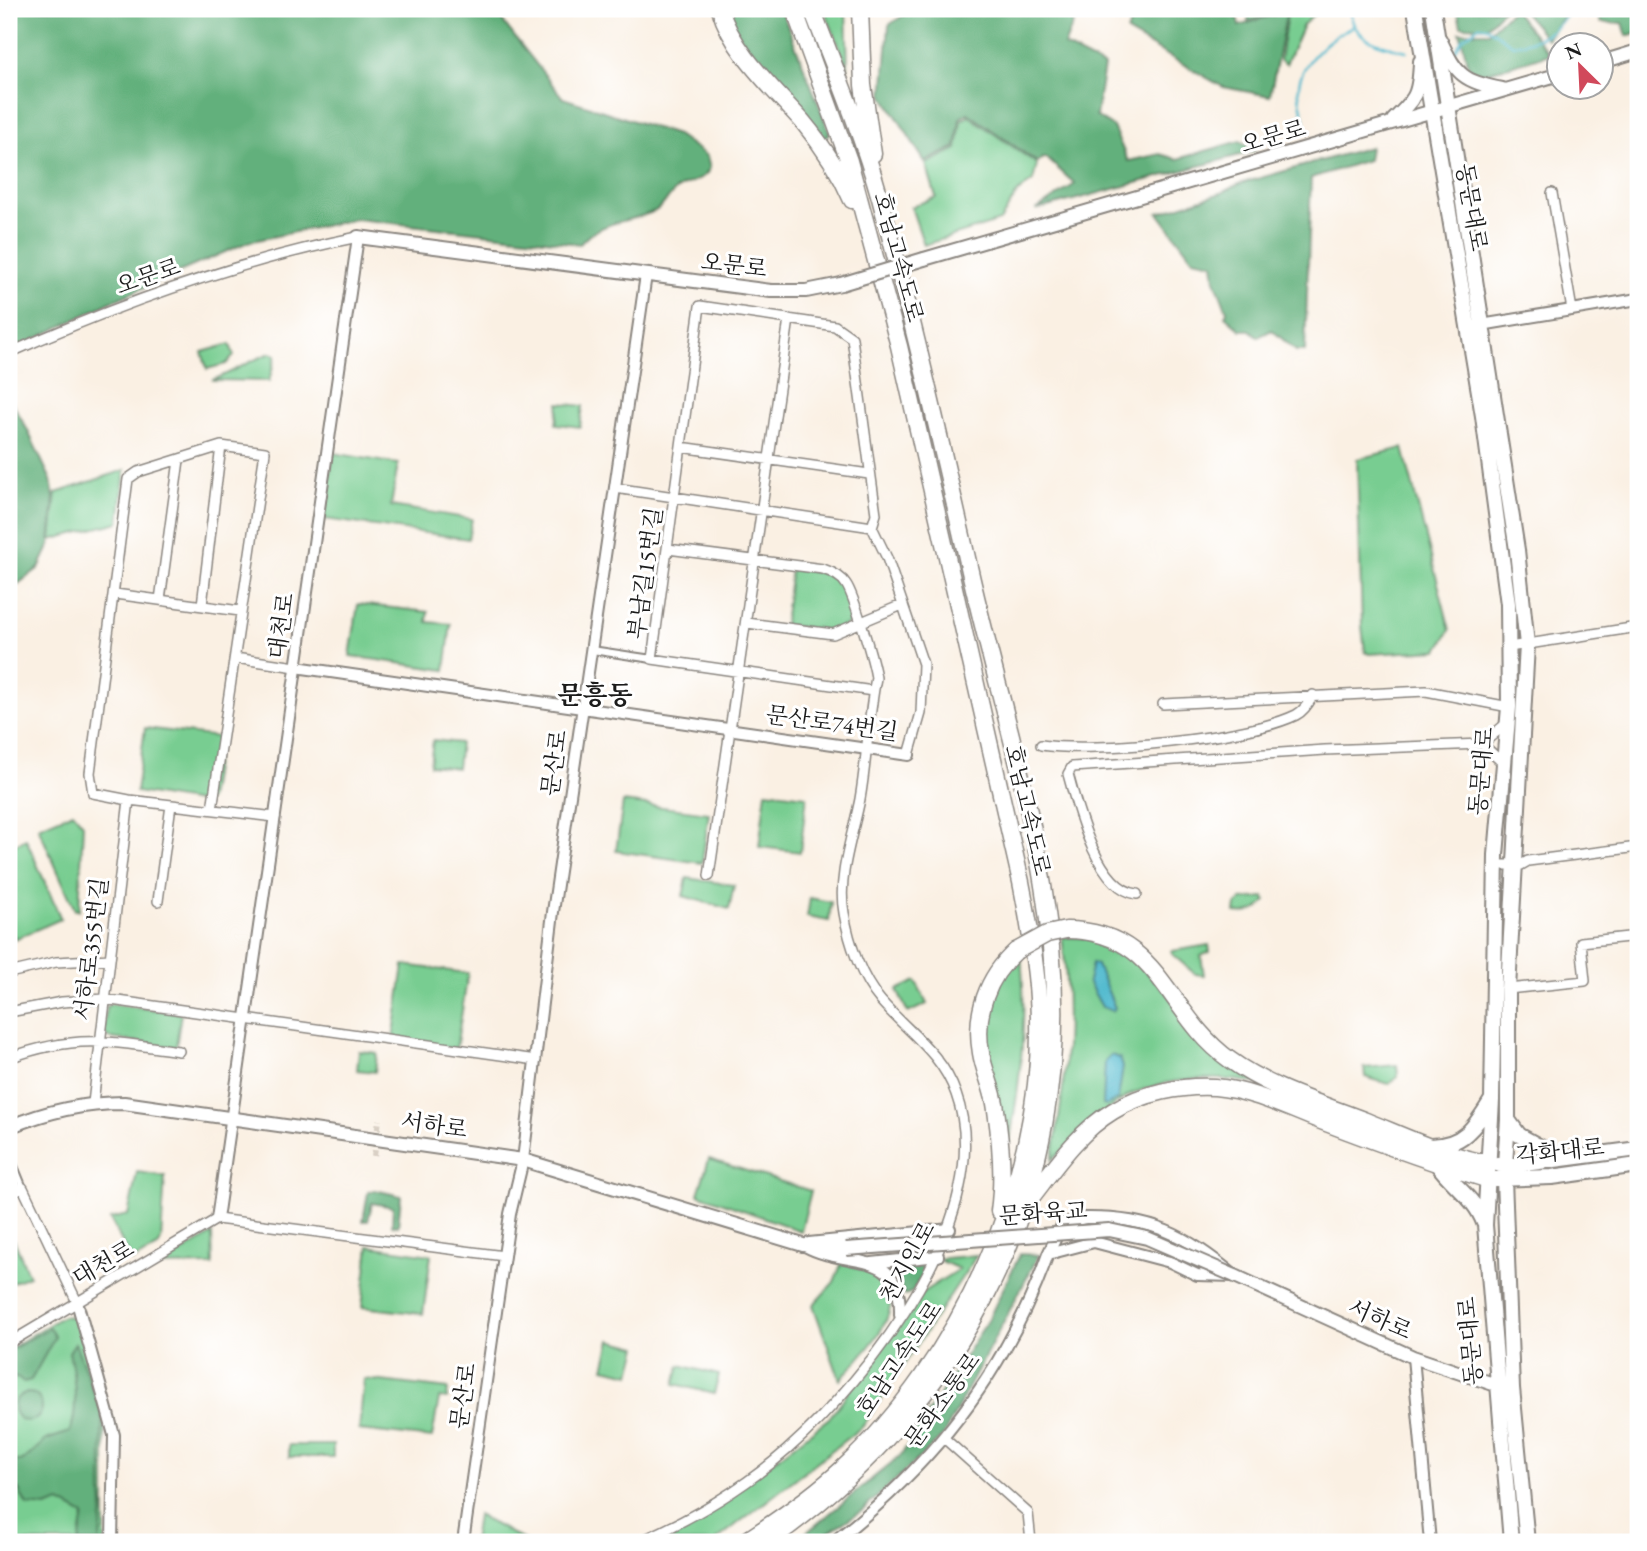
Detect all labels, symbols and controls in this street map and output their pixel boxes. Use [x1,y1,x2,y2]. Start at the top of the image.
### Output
north arrow [1546,32,1616,102]
text: N [1561,36,1586,65]
street label: 오문로 [1237,112,1309,160]
street label: 동문대로 [1450,161,1494,253]
street label: 호남고속도로 [867,189,931,325]
street label: 오문로 [699,246,769,284]
street label: 오문로 [112,251,184,301]
street label: 부남길15번길 [621,505,669,641]
street label: 대천로 [262,591,300,661]
district label: 문흥동 [557,678,633,712]
street label: 문산로74번길 [764,699,900,747]
street label: 동문대로 [1462,725,1500,817]
street label: 문산로 [535,728,573,798]
street label: 호남고속도로 [998,742,1058,878]
street label: 서하로355번길 [67,876,115,1022]
street label: 서하로 [399,1106,469,1144]
street label: 각화대로 [1514,1131,1606,1171]
street label: 문화육교 [998,1195,1088,1231]
street label: 천지인로 [872,1216,942,1308]
street label: 대천로 [67,1233,139,1293]
street label: 서하로 [1343,1292,1417,1346]
street label: 호남고속도로 [849,1295,949,1423]
street label: 동문대로 [1451,1295,1489,1387]
street label: 문화소통로 [897,1346,987,1454]
street label: 문산로 [444,1361,482,1431]

